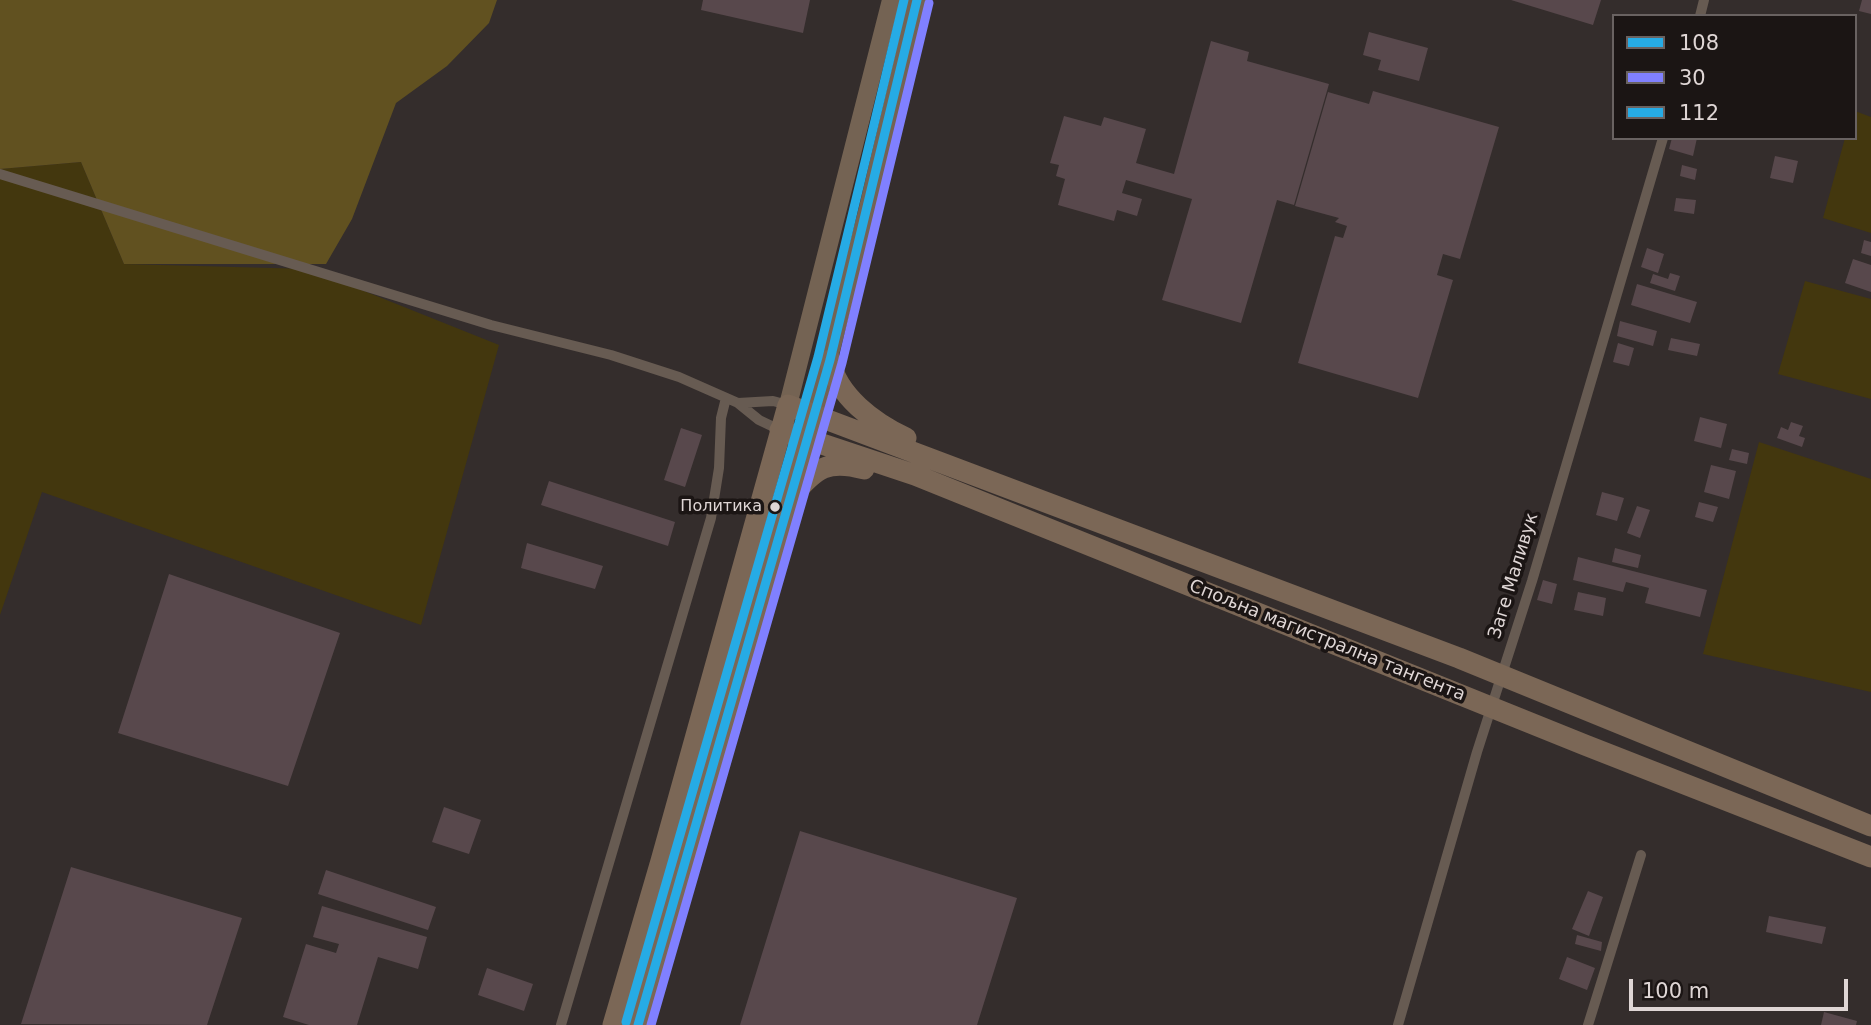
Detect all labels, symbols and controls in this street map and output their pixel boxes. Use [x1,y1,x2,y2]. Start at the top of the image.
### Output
legend [1612,14,1857,140]
text: 108 [1679,31,1719,55]
text: 30 [1679,66,1706,90]
text: 112 [1679,101,1719,125]
place label: Политика [680,497,762,517]
marker: Политика [768,500,782,514]
street label: Заге Маливук [1485,510,1543,642]
street label: Спољна магистрална тангента [1186,576,1468,706]
scale bar [1633,965,1852,1009]
text: 100 m [1642,979,1709,1003]

